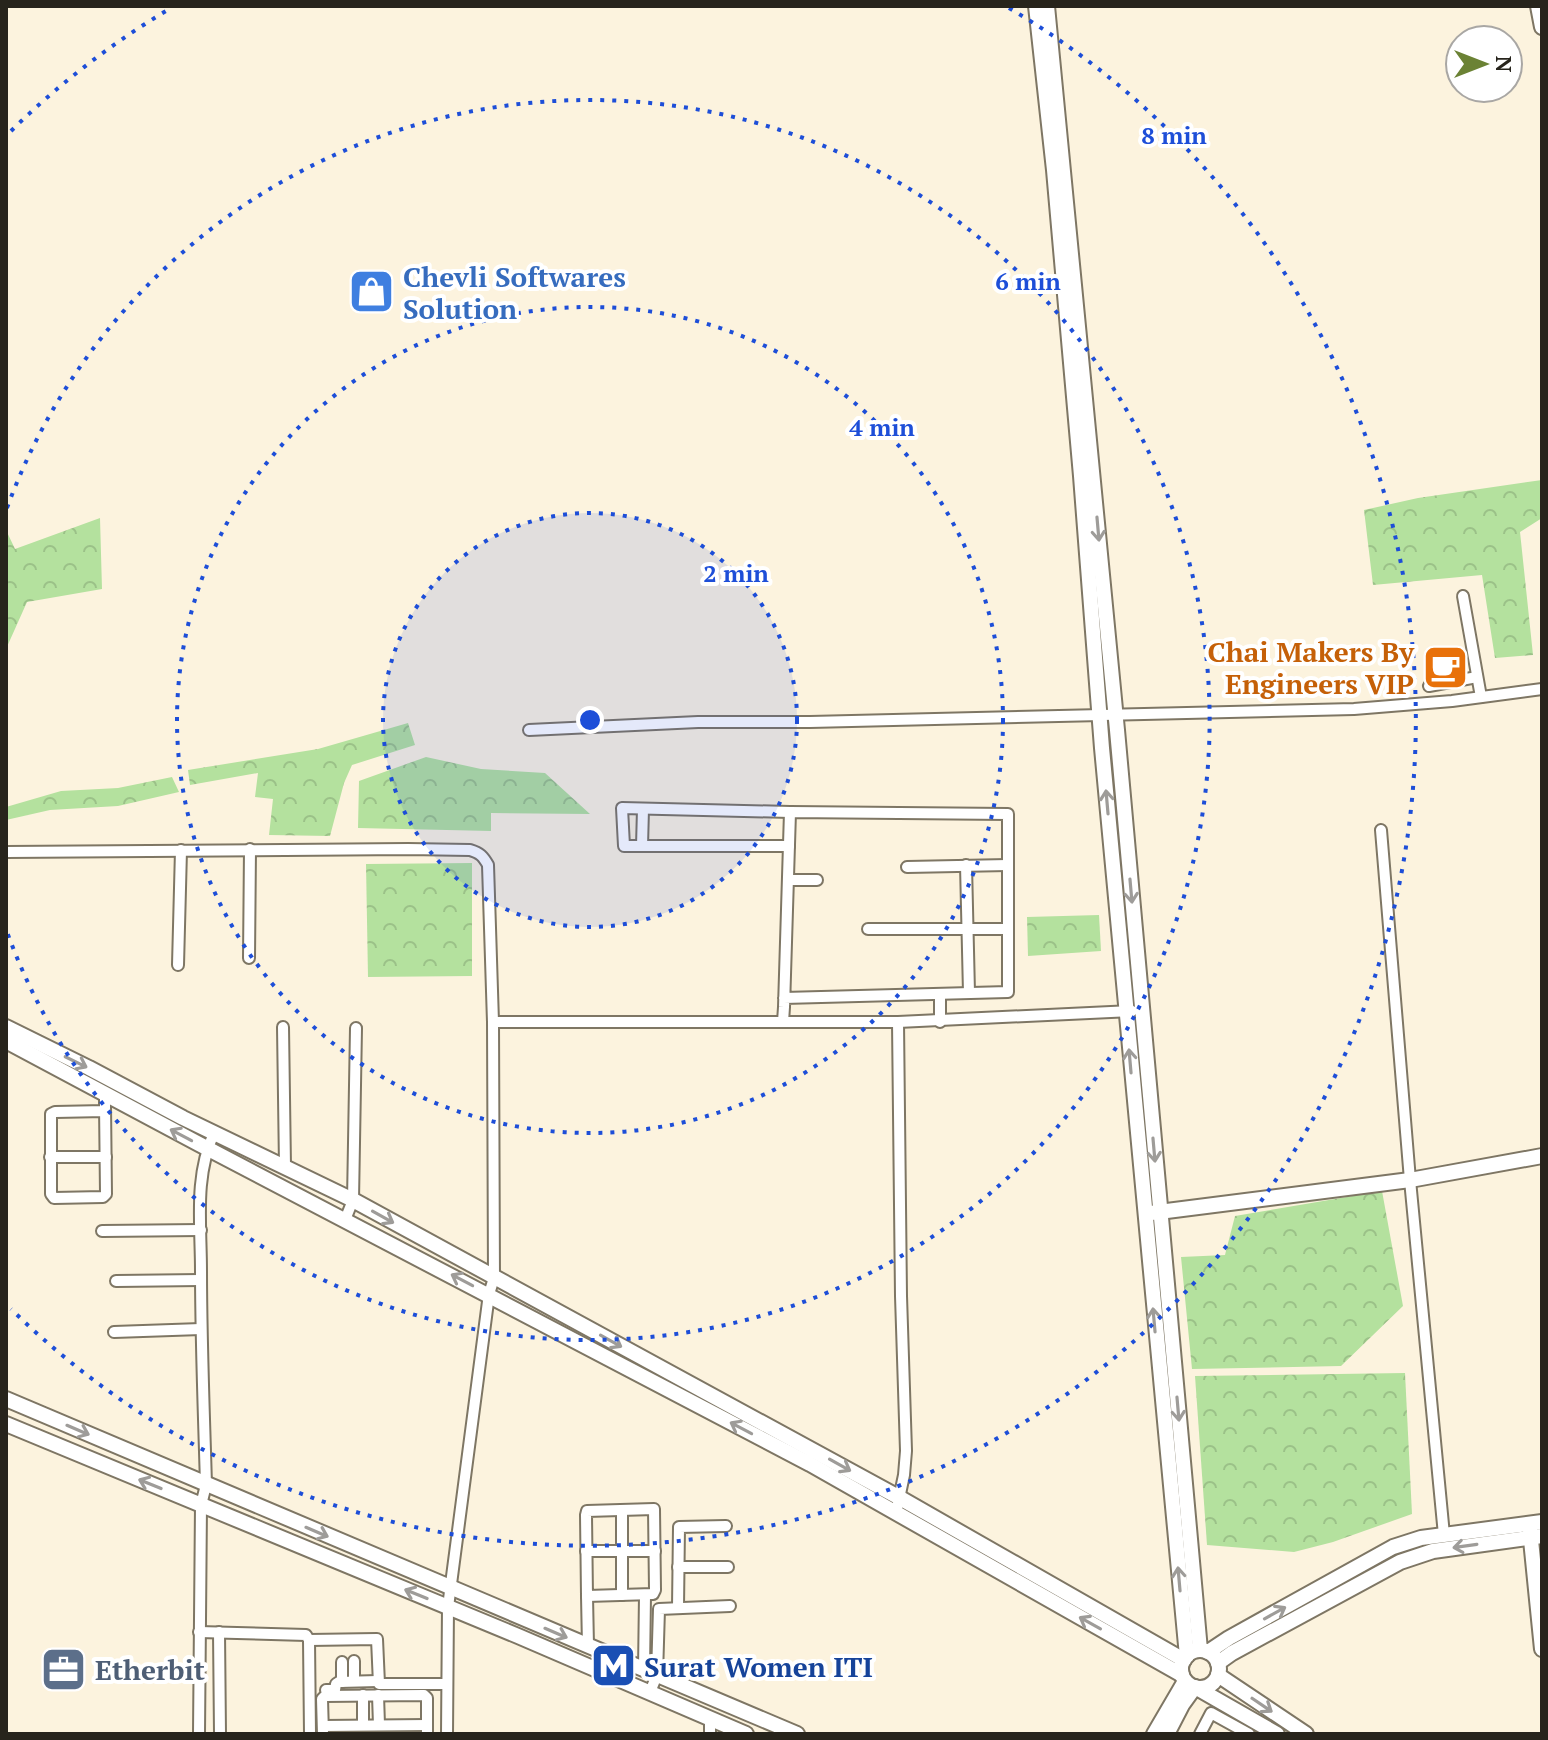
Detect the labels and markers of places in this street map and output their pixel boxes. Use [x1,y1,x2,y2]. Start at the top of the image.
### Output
place label: Chevli Softwares Solution [403,258,626,327]
shop icon: Chevli Softwares Solution [348,268,396,316]
place label: Chai Makers By Engineers VIP [1208,633,1415,702]
cafe icon: Chai Makers By Engineers VIP [1421,643,1469,691]
centre of rings [576,706,604,734]
metro station icon: Surat Women ITI [589,1642,637,1690]
office icon: Etherbit [40,1645,88,1693]
place label: Surat Women ITI [644,1648,873,1685]
place label: Etherbit [95,1651,205,1688]

